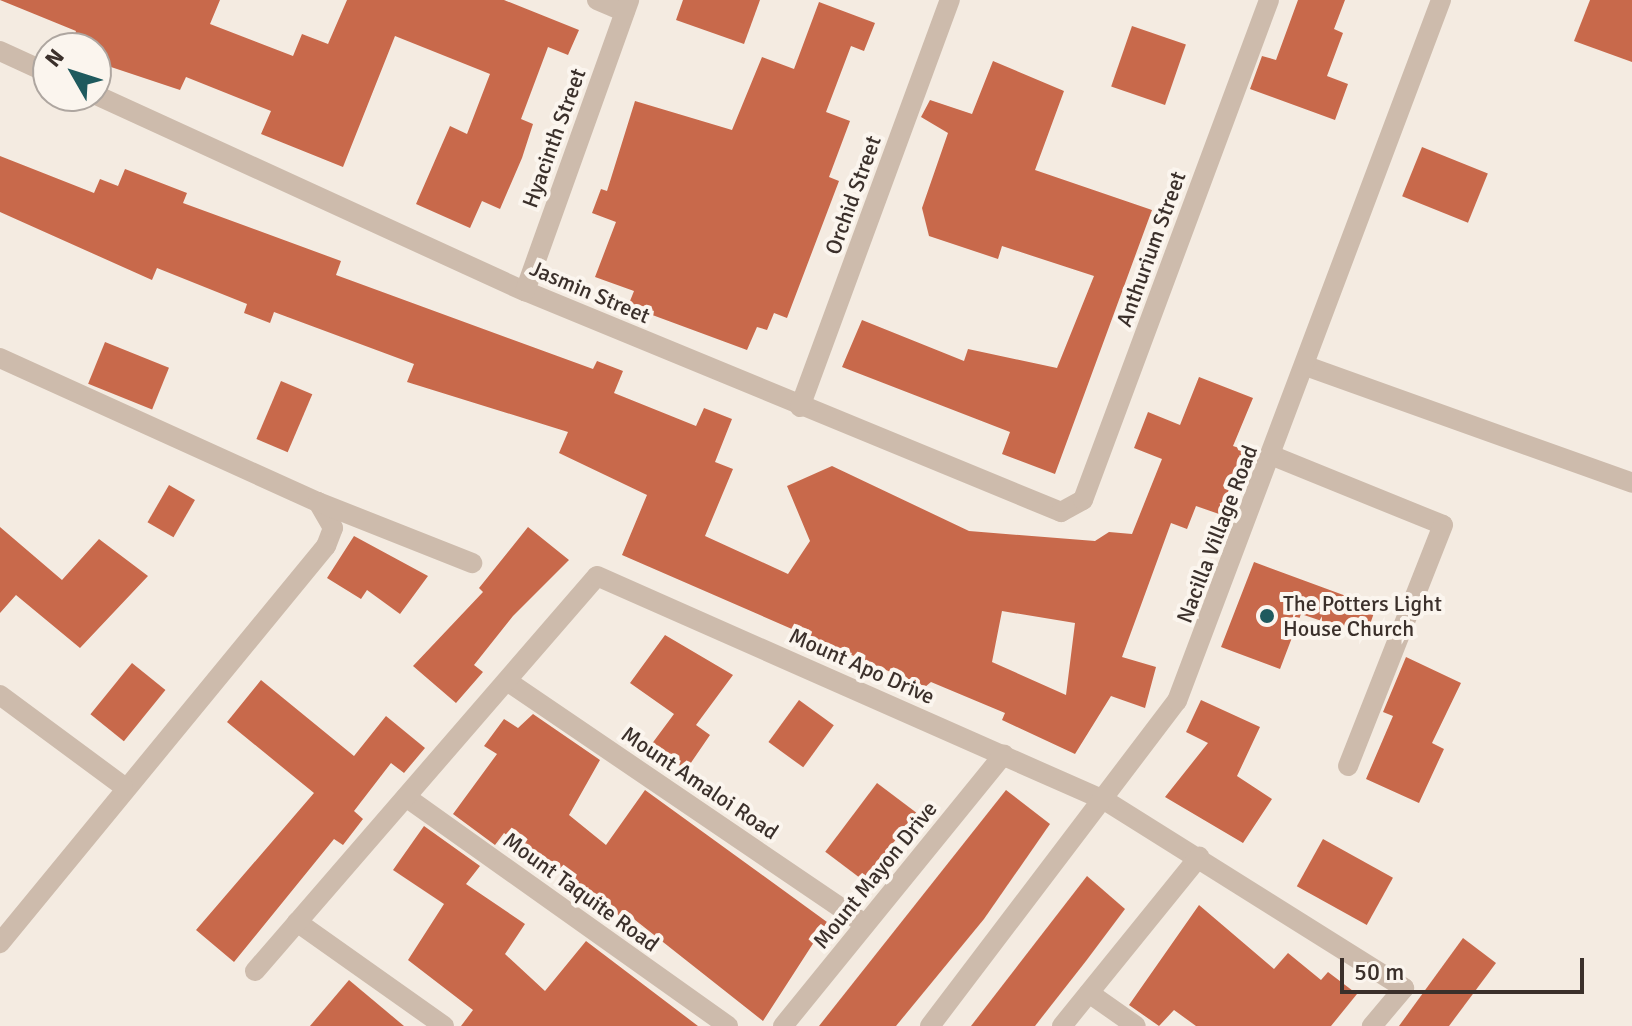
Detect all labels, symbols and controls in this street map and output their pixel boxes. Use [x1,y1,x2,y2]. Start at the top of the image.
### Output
north arrow [32,32,112,112]
text: N [39,43,70,72]
street label: Hyacinth Street [517,65,591,211]
street label: Orchid Street [819,132,887,258]
street label: Anthurium Street [1111,168,1191,330]
street label: Jasmin Street [526,255,654,329]
street label: Nacilla Village Road [1171,441,1263,627]
place label: The Potters Light House Church [1283,590,1442,642]
marker: The Potters Light House Church [1258,607,1276,625]
street label: Mount Apo Drive [785,622,939,710]
street label: Mount Amaloi Road [617,721,783,845]
street label: Mount Mayon Drive [807,796,943,954]
street label: Mount Taquite Road [498,827,664,957]
scale bar [1344,942,1588,992]
text: 50 m [1354,957,1404,987]

